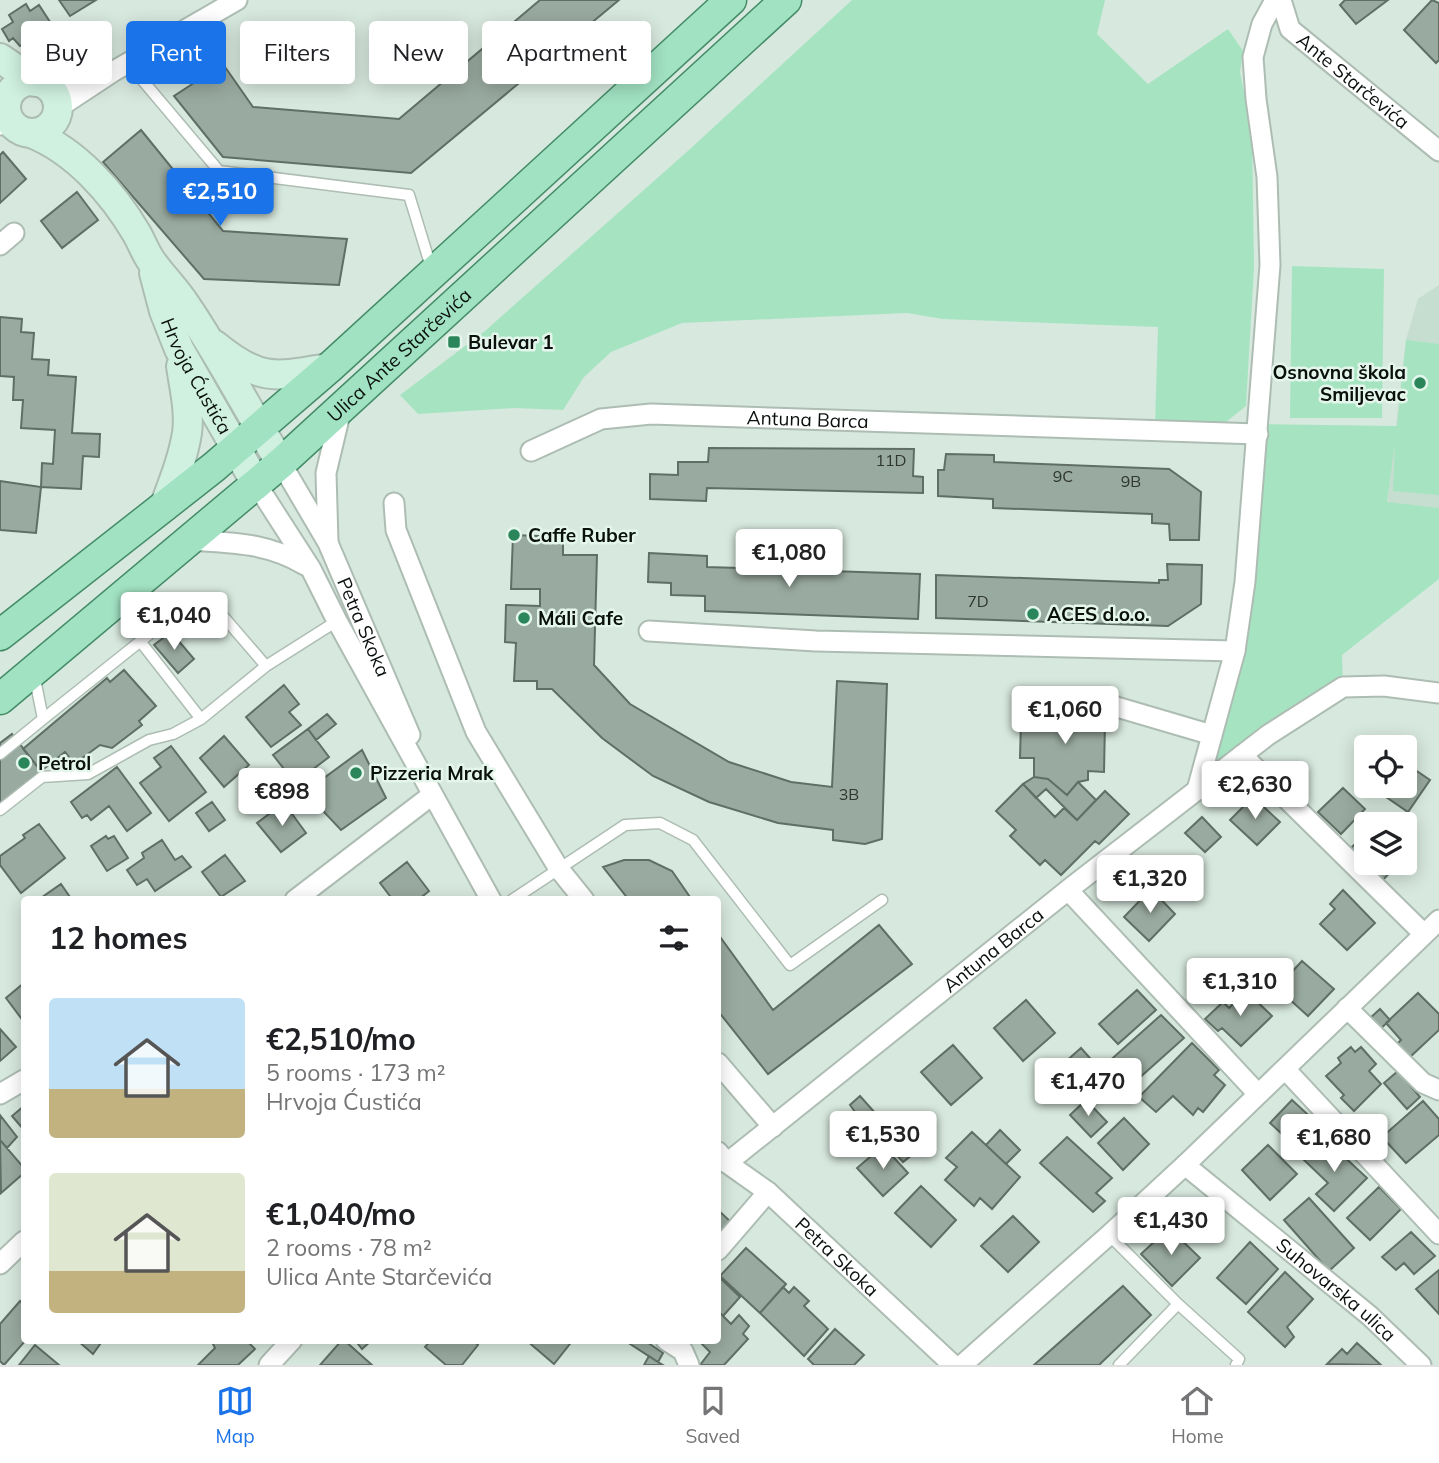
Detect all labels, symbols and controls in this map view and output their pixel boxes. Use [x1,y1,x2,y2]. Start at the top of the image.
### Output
chip: Buy [21,21,112,84]
chip: Rent [126,21,226,84]
chip: Filters [240,21,355,84]
chip: New [369,21,468,84]
chip: Apartment [482,21,651,84]
street label: Ante Starčevića [1292,28,1414,134]
pin: €2,510 [163,168,277,228]
text: €2,510 [183,176,257,205]
street label: Ulica Ante Starčevića [322,283,476,427]
street label: Hrvoja Ćustića [156,314,237,438]
place label: Bulevar 1 [468,330,554,354]
marker: Bulevar 1 [446,334,462,350]
place label: Osnovna škola Smiljevac [1272,360,1406,406]
marker: Osnovna škola Smiljevac [1412,375,1428,391]
street label: Antuna Barca [746,405,869,433]
house number: 11D [875,450,907,470]
house number: 9C [1053,466,1073,486]
house number: 9B [1121,471,1141,491]
place label: Caffe Ruber [528,523,636,547]
marker: Caffe Ruber [506,527,522,543]
pin: €1,080 [732,530,846,589]
text: €1,080 [752,537,826,566]
street label: Petra Skoka [332,574,396,680]
house number: 7D [967,591,989,611]
pin: €1,040 [117,592,231,652]
text: €1,040 [137,600,211,629]
place label: ACES d.o.o. [1047,602,1150,626]
place label: Máli Cafe [538,606,623,630]
marker: ACES d.o.o. [1025,606,1041,622]
marker: Máli Cafe [516,610,532,626]
pin: €1,060 [1008,686,1122,746]
text: €1,060 [1028,694,1102,723]
map controls [1354,735,1417,875]
button: locate [1354,735,1417,798]
place label: Petrol [38,751,91,775]
marker: Petrol [16,755,32,771]
place label: Pizzeria Mrak [370,761,494,785]
pin: €2,630 [1198,762,1312,821]
marker: Pizzeria Mrak [348,765,364,781]
pin: €898 [241,768,323,828]
text: €2,630 [1218,769,1292,798]
text: €898 [254,776,310,805]
house number: 3B [839,784,859,804]
button: layers [1354,812,1417,875]
pin: €1,320 [1093,856,1207,915]
text: €1,320 [1113,863,1187,892]
street label: Antuna Barca [938,902,1048,997]
text: 12 homes [49,919,188,957]
icon: filters [655,919,693,957]
pin: €1,310 [1183,958,1297,1018]
text: €1,310 [1203,966,1277,995]
text: €2,510/mo [266,1020,416,1058]
icon: home [105,1026,189,1110]
text: 5 rooms · 173 m² [266,1058,446,1087]
pin: €1,470 [1031,1058,1145,1118]
text: €1,470 [1051,1066,1125,1095]
text: Hrvoja Ćustića [266,1087,422,1116]
pin: €1,530 [826,1112,940,1171]
pin: €1,680 [1277,1114,1391,1174]
text: €1,530 [846,1119,920,1148]
text: €1,680 [1297,1122,1371,1151]
text: €1,040/mo [266,1195,416,1233]
pin: €1,430 [1114,1198,1228,1257]
icon: home [105,1201,189,1285]
text: €1,430 [1134,1205,1208,1234]
street label: Petra Skoka [790,1212,884,1301]
text: 2 rooms · 78 m² [266,1233,432,1262]
street label: Suhovarska ulica [1272,1233,1401,1347]
text: Ulica Ante Starčevića [266,1262,492,1291]
tab: Map [215,1382,255,1448]
tab: Saved [685,1382,740,1448]
tab: Home [1171,1382,1224,1448]

